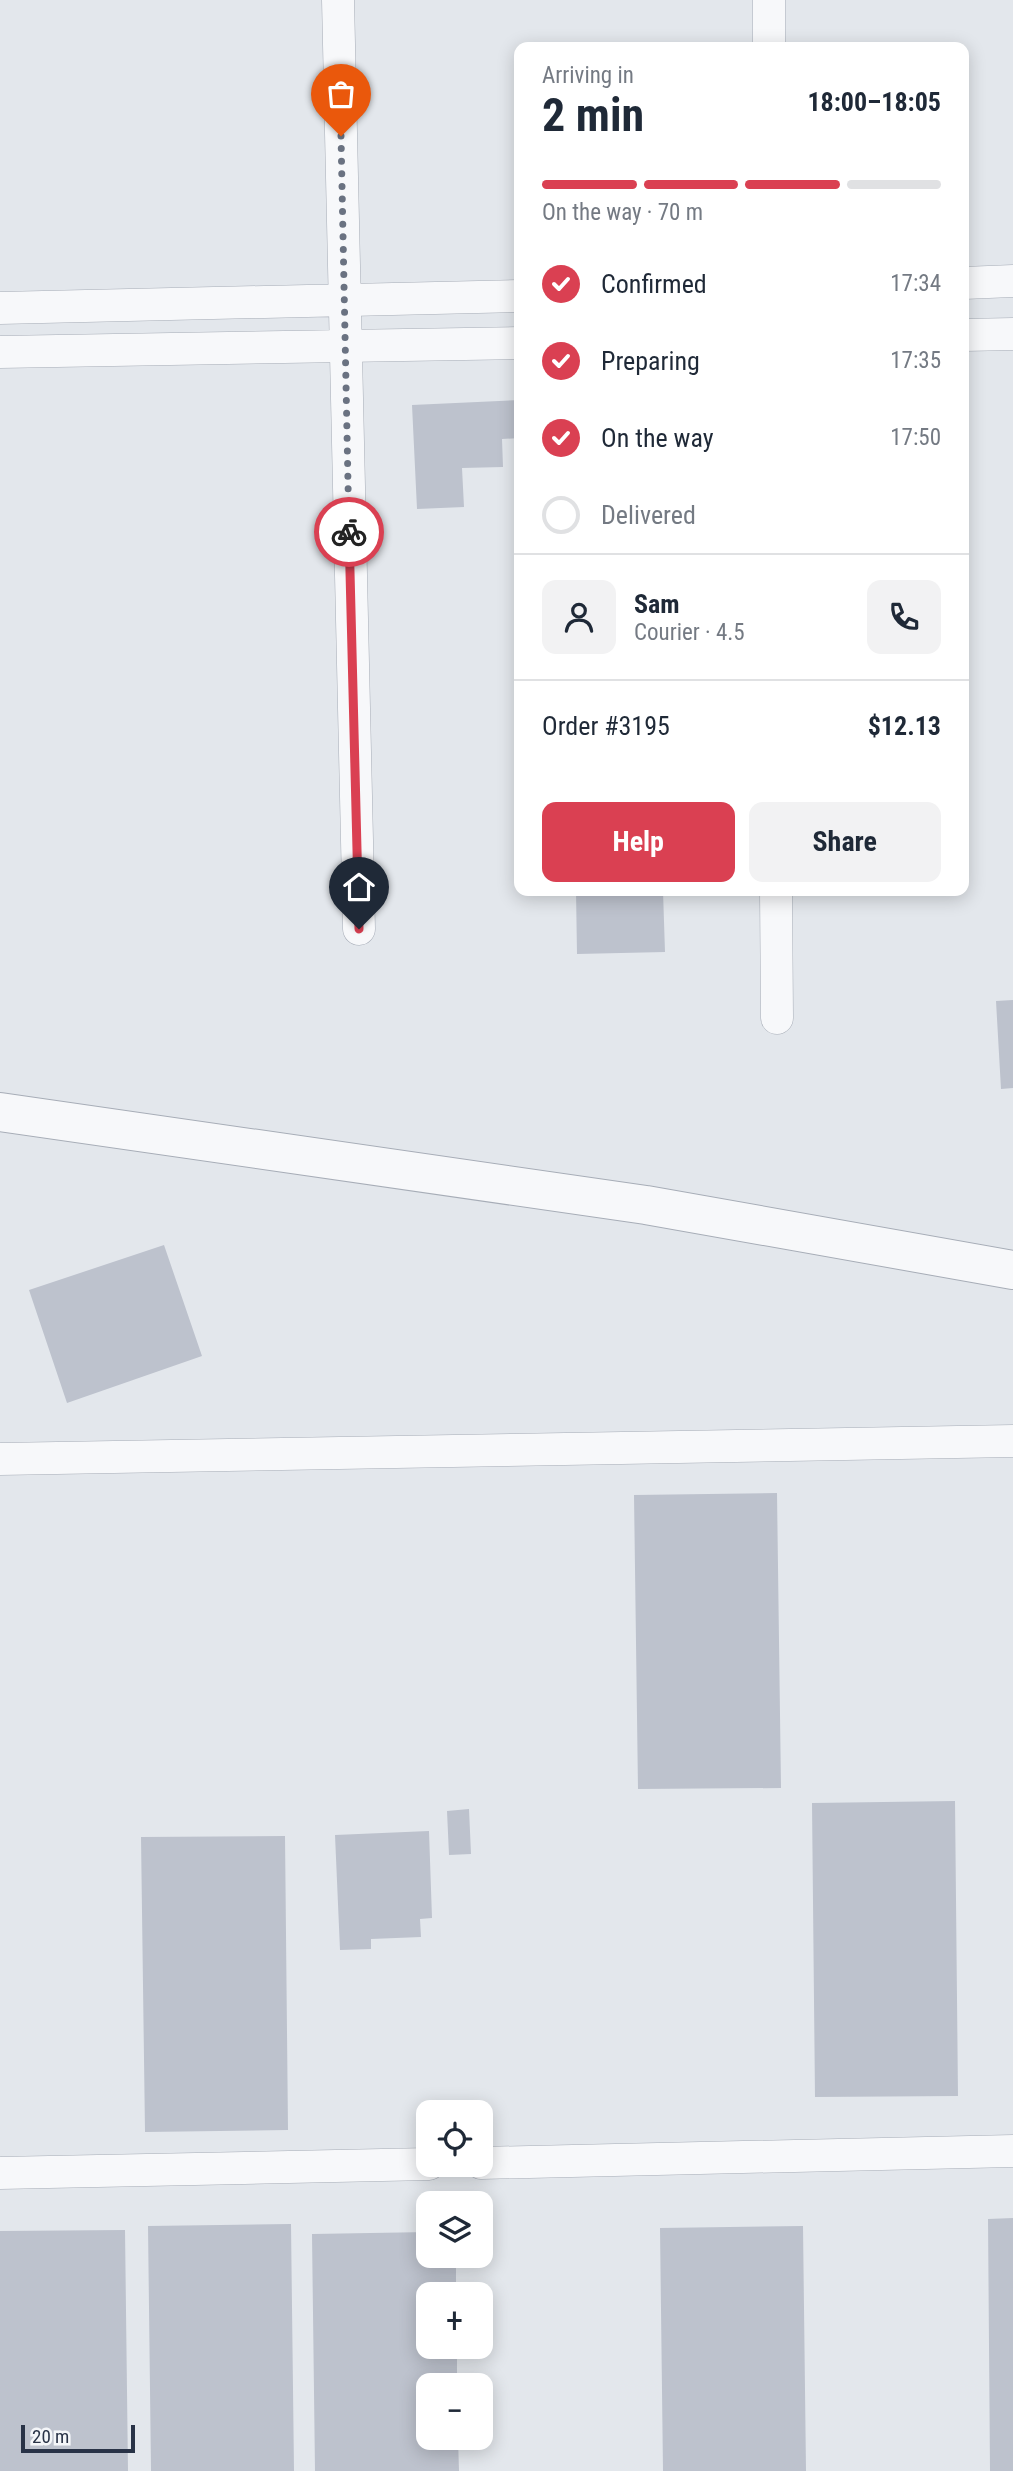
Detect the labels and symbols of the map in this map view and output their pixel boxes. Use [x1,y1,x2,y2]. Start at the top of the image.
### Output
pin [311,64,371,136]
courier [314,497,384,567]
pin [329,857,389,929]
scale bar [21,2422,135,2454]

